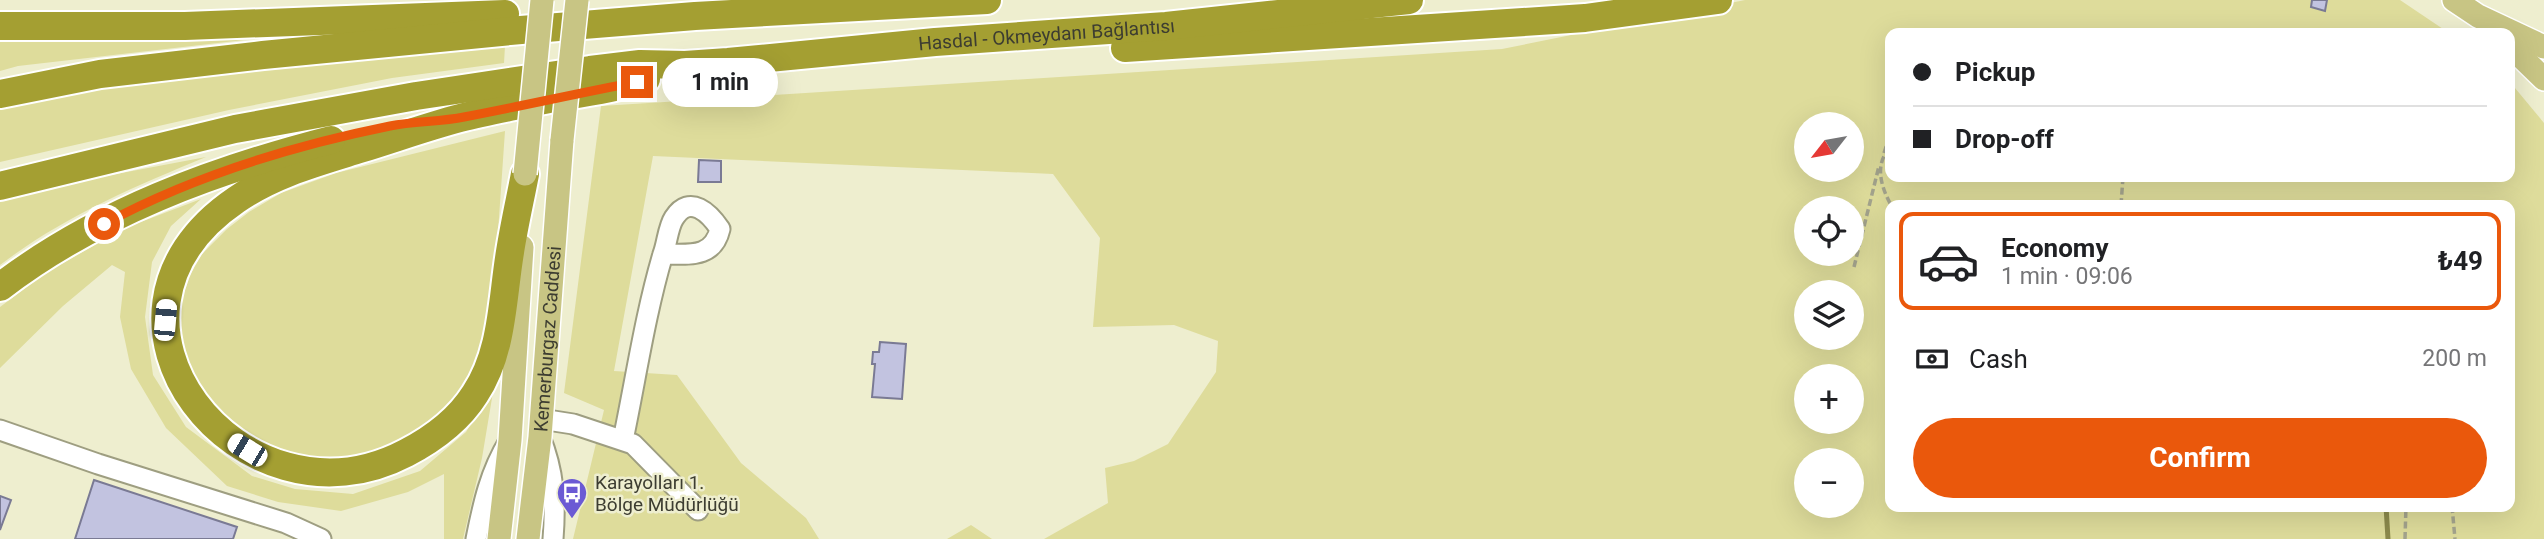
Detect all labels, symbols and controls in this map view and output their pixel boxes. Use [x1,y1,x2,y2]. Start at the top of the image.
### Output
street label: Hasdal - Okmeydanı Bağlantısı [917,14,1176,55]
callout: 1 min [662,57,777,106]
text: Pickup [1955,57,2035,87]
route end [621,66,653,98]
text: 1 min [691,69,749,96]
north arrow [1794,112,1864,182]
map controls [1794,112,1864,518]
text: Drop-off [1955,124,2054,154]
button: locate [1794,196,1864,266]
route start [88,208,120,240]
icon: car [1917,230,1980,293]
text: Economy [2001,233,2108,263]
street label: Kemerburgaz Caddesi [529,245,566,433]
text: ₺49 [2438,246,2483,276]
text: 1 min · 09:06 [2001,263,2133,290]
button: layers [1794,280,1864,350]
car [153,298,178,342]
icon: cash [1913,340,1951,378]
text: Cash [1969,344,2028,374]
text: 200 m [2422,345,2487,372]
button: + [1794,364,1864,434]
button: Confirm [1913,418,2487,498]
car [224,430,271,470]
button: − [1794,448,1864,518]
place label: Karayolları 1. Bölge Müdürlüğü [595,471,739,516]
bus stop icon: Karayolları 1. Bölge Müdürlüğü [555,476,589,520]

